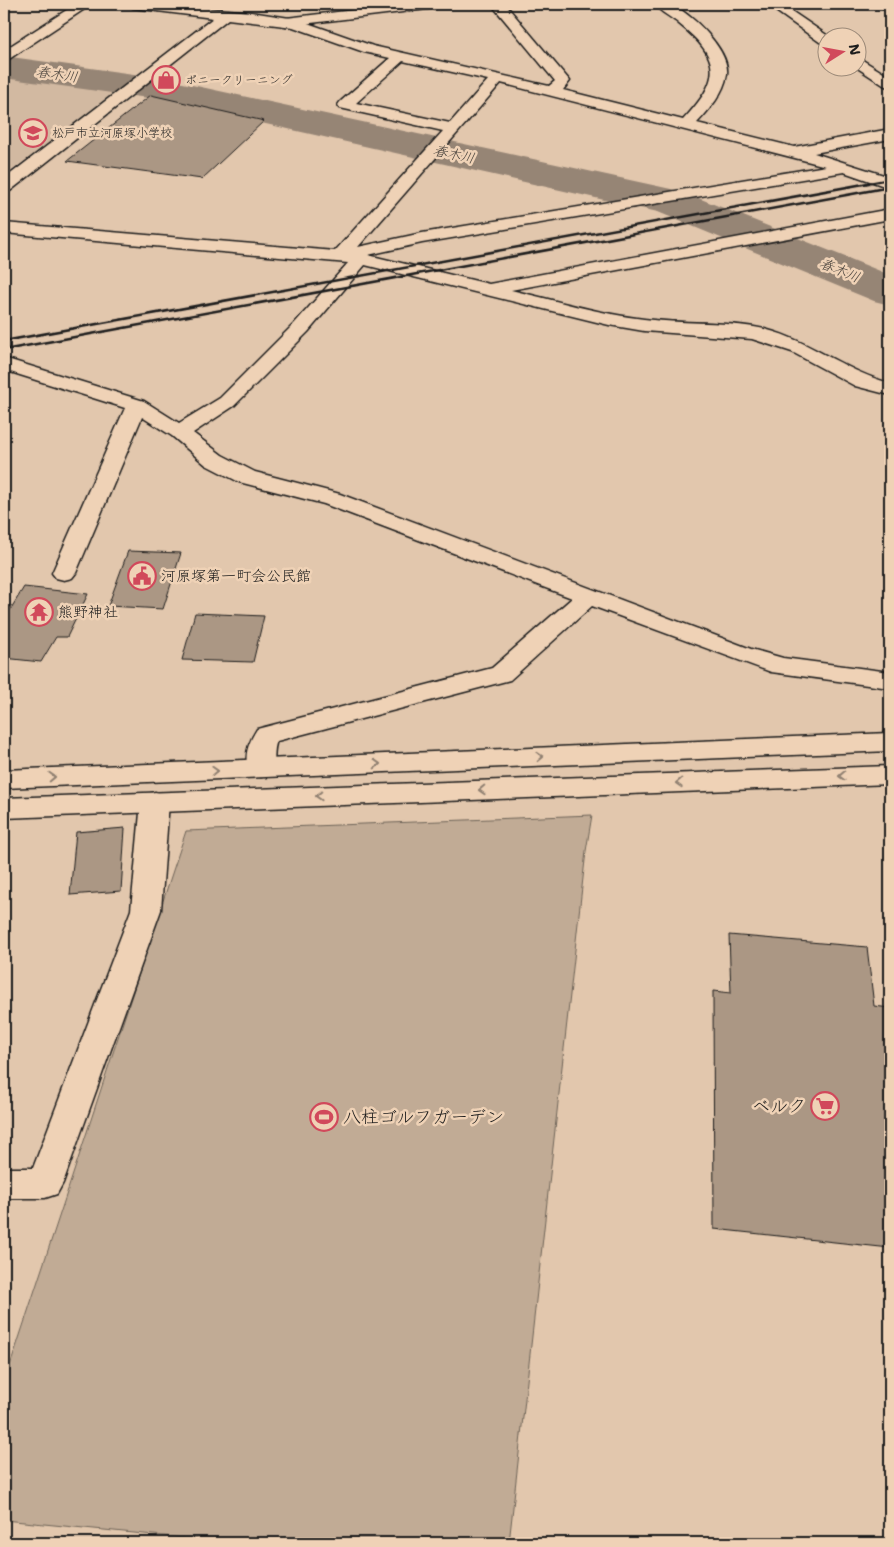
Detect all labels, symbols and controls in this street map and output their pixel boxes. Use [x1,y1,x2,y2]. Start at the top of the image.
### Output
north arrow [816,28,866,78]
text: N [845,42,865,57]
water label: 春木川 [35,62,79,86]
shop icon: ポニークリーニング [151,65,181,95]
place label: ポニークリーニング [185,72,293,88]
school or university icon: 松戸市立河原塚小学校 [18,118,48,148]
place label: 松戸市立河原塚小学校 [52,125,172,141]
water label: 春木川 [432,141,476,167]
water label: 春木川 [817,254,863,286]
public building icon: 河原塚第一町会公民館 [127,561,157,591]
place label: 河原塚第一町会公民館 [161,566,311,586]
temple icon: 熊野神社 [24,597,54,627]
place label: 熊野神社 [58,602,118,622]
one-way arrow [536,751,544,762]
one-way arrow [373,758,381,769]
one-way arrow [211,765,219,776]
one-way arrow [837,771,845,782]
one-way arrow [49,772,57,782]
one-way arrow [675,778,682,788]
one-way arrow [478,785,486,796]
one-way arrow [315,791,323,801]
supermarket icon: ベルク [810,1091,840,1121]
place label: ベルク [752,1094,806,1118]
sports icon: 八柱ゴルフガーデン [309,1102,339,1132]
place label: 八柱ゴルフガーデン [343,1105,504,1129]

